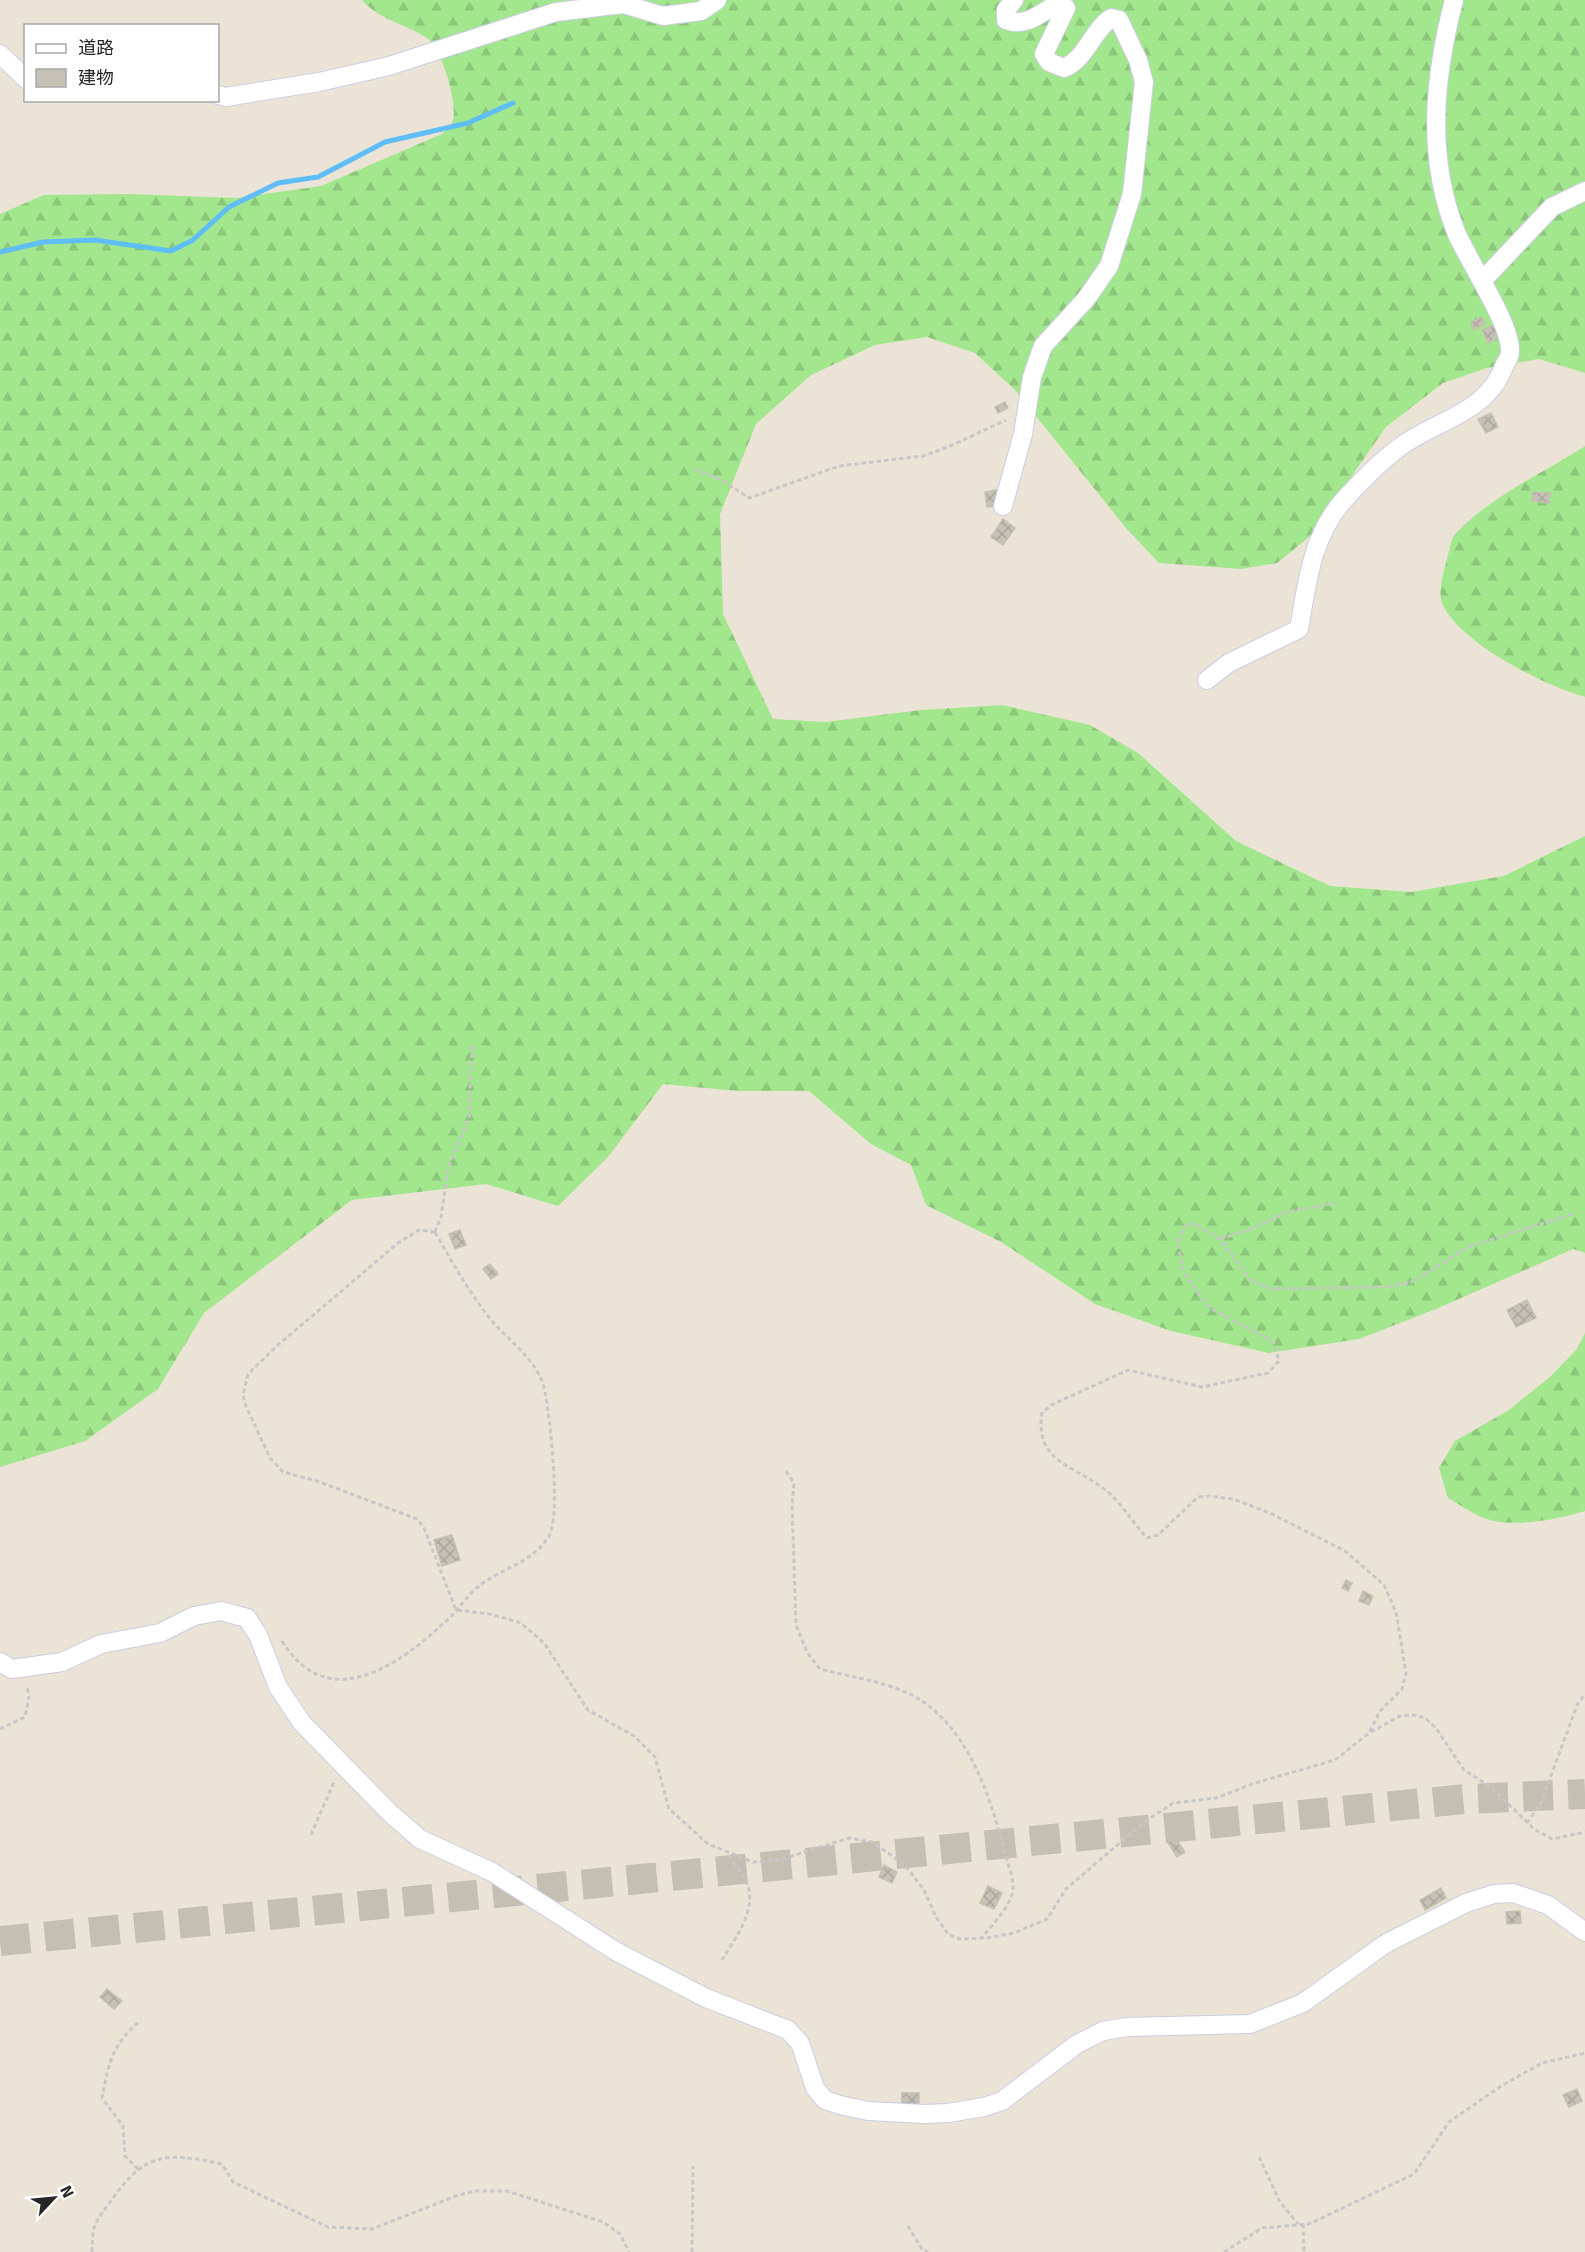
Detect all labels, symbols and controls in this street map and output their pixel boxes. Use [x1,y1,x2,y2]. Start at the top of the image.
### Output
legend [24,24,219,102]
text: 道路 [78,37,114,59]
text: 建物 [78,67,114,89]
north arrow [24,2168,84,2228]
text: N [55,2182,78,2201]

